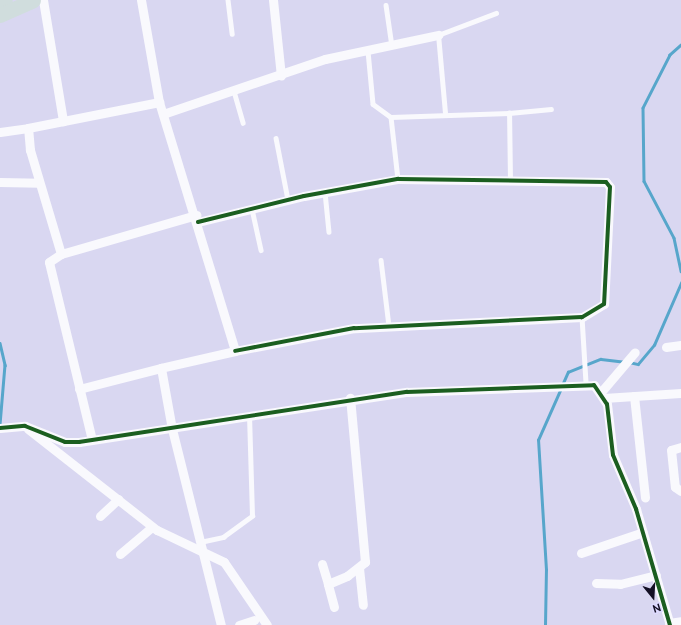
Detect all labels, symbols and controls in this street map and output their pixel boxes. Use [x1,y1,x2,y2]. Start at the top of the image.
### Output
north arrow [633,577,673,617]
text: N [651,601,662,615]

